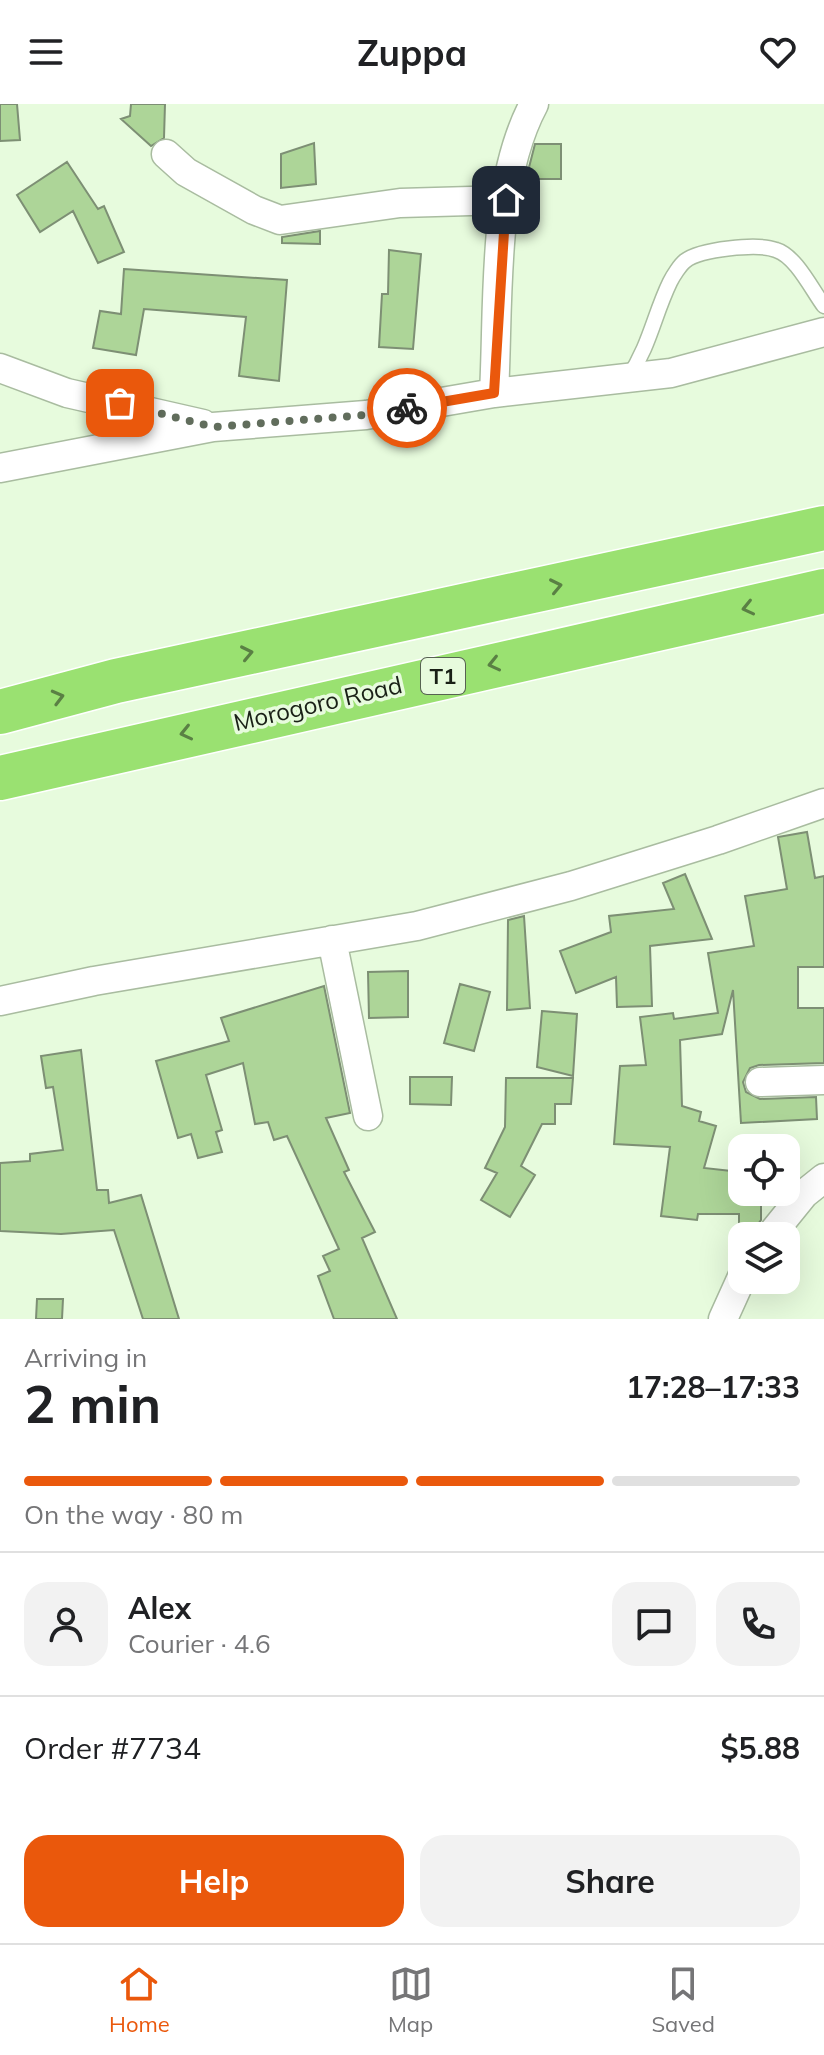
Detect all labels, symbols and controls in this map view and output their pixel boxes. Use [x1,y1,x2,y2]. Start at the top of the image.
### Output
icon: menu [24,30,68,74]
text: Zuppa [357,30,467,75]
icon: heart [756,30,800,74]
pin [472,166,540,234]
icon: home [484,178,528,222]
courier [367,368,447,448]
pin [86,369,154,437]
icon: bag [98,381,142,425]
icon: bike [385,386,429,430]
one-way arrow [548,578,562,595]
one-way arrow [742,599,755,616]
one-way arrow [240,645,253,662]
one-way arrow [488,655,501,672]
road number: T1 [421,658,465,694]
street label: Morogoro Road [231,669,405,737]
one-way arrow [51,689,64,706]
one-way arrow [179,724,193,741]
map controls [728,1134,800,1294]
button: locate [728,1134,800,1206]
button: layers [728,1222,800,1294]
text: Arriving in [24,1341,147,1374]
text: 17:28–17:33 [626,1368,800,1406]
text: 2 min [24,1371,161,1436]
text: On the way · 80 m [24,1498,243,1531]
button: person [24,1582,108,1666]
button: chat [612,1582,696,1666]
button: phone [716,1582,800,1666]
text: Alex [128,1589,191,1627]
text: Courier · 4.6 [128,1627,271,1660]
text: Order #7734 [24,1729,201,1767]
text: $5.88 [721,1729,800,1767]
button: Help [24,1835,404,1927]
button: Share [420,1835,800,1927]
tab: Home [109,1962,170,2038]
tab: Map [388,1962,433,2038]
tab: Saved [651,1962,715,2038]

